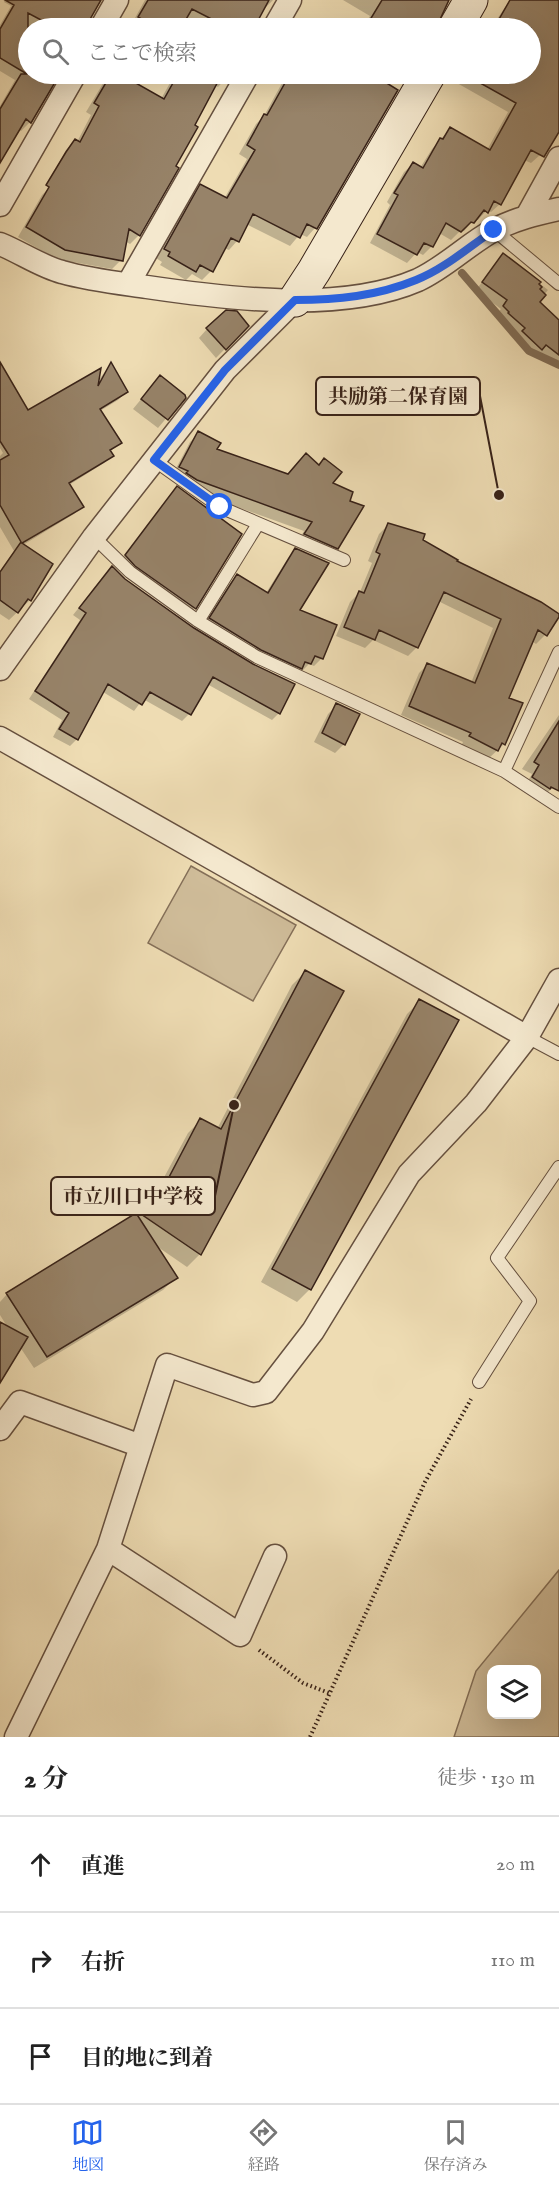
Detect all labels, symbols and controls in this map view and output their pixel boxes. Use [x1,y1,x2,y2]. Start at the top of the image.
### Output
search box [18,18,541,84]
icon: search [39,35,72,68]
text: ここで検索 [87,40,197,68]
route end [480,216,506,242]
callout: 共励第二保育園 [316,377,480,415]
text: 共励第二保育園 [328,385,468,410]
route start [206,493,232,519]
callout: 市立川口中学校 [51,1177,215,1215]
text: 市立川口中学校 [63,1185,203,1210]
map controls [487,1665,541,1719]
button: layers [487,1665,541,1719]
text: 2 分 [24,1763,68,1796]
text: 徒歩 · 130 m [437,1766,535,1791]
icon: ahead [24,1848,57,1881]
text: 20 m [496,1852,535,1877]
text: 直進 [81,1853,125,1881]
icon: right [24,1944,57,1977]
text: 110 m [491,1948,535,1973]
text: 右折 [81,1949,125,1977]
icon: arrive [24,2040,57,2073]
text: 目的地に到着 [81,2045,213,2073]
tab: 地図 [71,2116,104,2176]
tab: 経路 [247,2116,280,2176]
tab: 保存済み [423,2116,487,2176]

